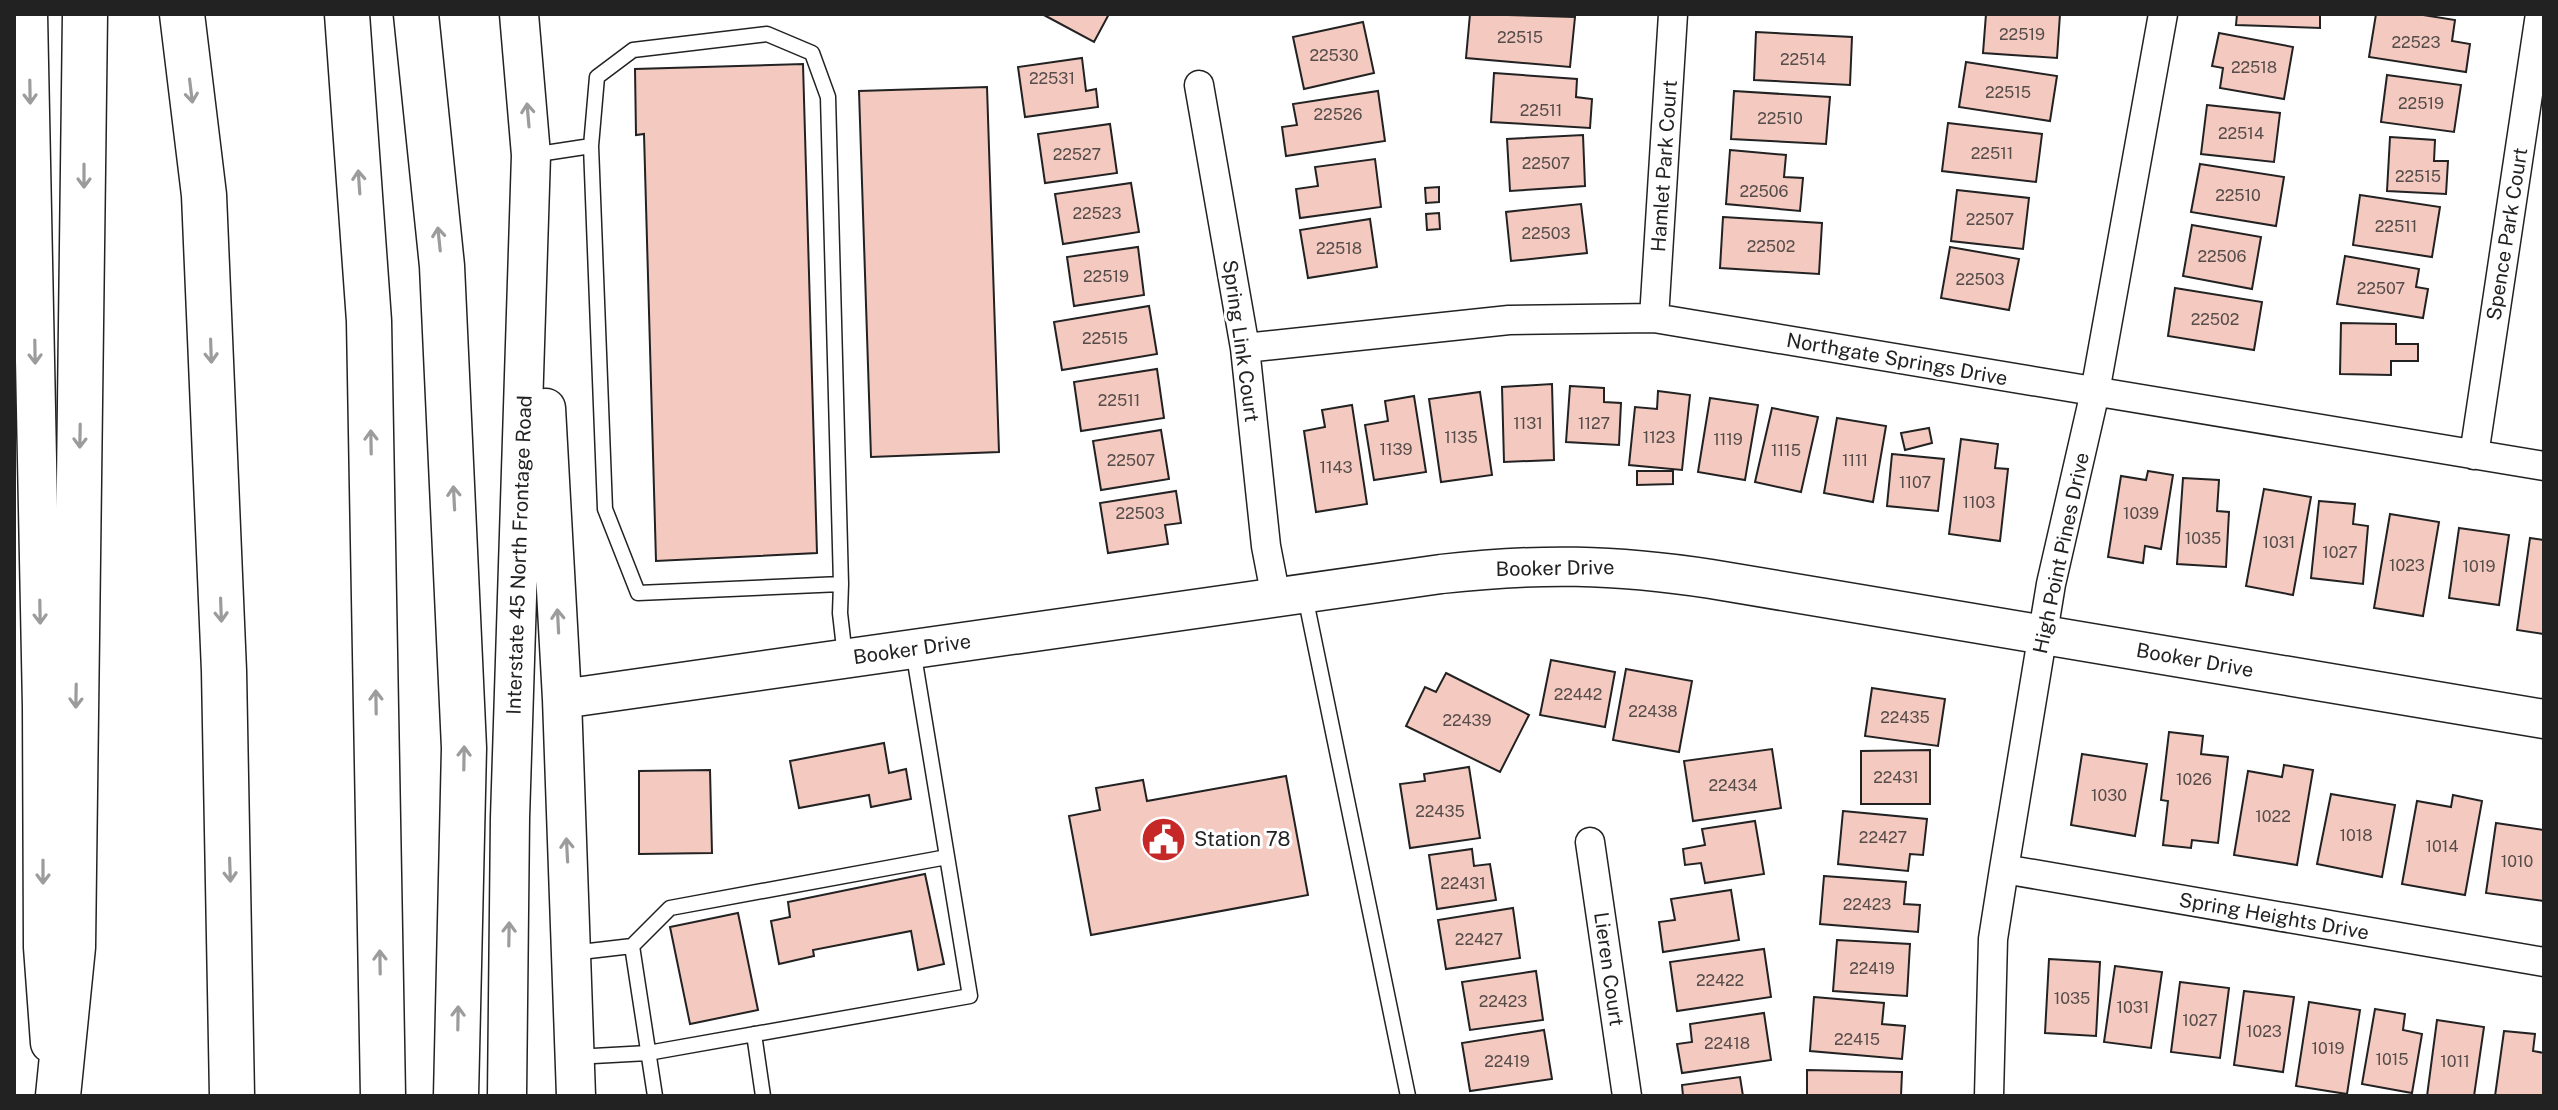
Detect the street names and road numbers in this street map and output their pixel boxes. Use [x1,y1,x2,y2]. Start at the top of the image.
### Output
street label: Hamlet Park Court [1646,79,1682,253]
street label: Spence Park Court [2481,146,2533,322]
street label: Spring Link Court [1218,258,1264,424]
street label: Northgate Springs Drive [1785,328,2009,390]
street label: Interstate 45 North Frontage Road [501,395,537,715]
street label: High Point Pines Drive [2028,450,2094,656]
street label: Booker Drive [1495,555,1615,581]
street label: Booker Drive [852,629,972,669]
street label: Booker Drive [2134,638,2256,682]
street label: Spring Heights Drive [2177,887,2371,945]
street label: Lieren Court [1589,910,1629,1028]

